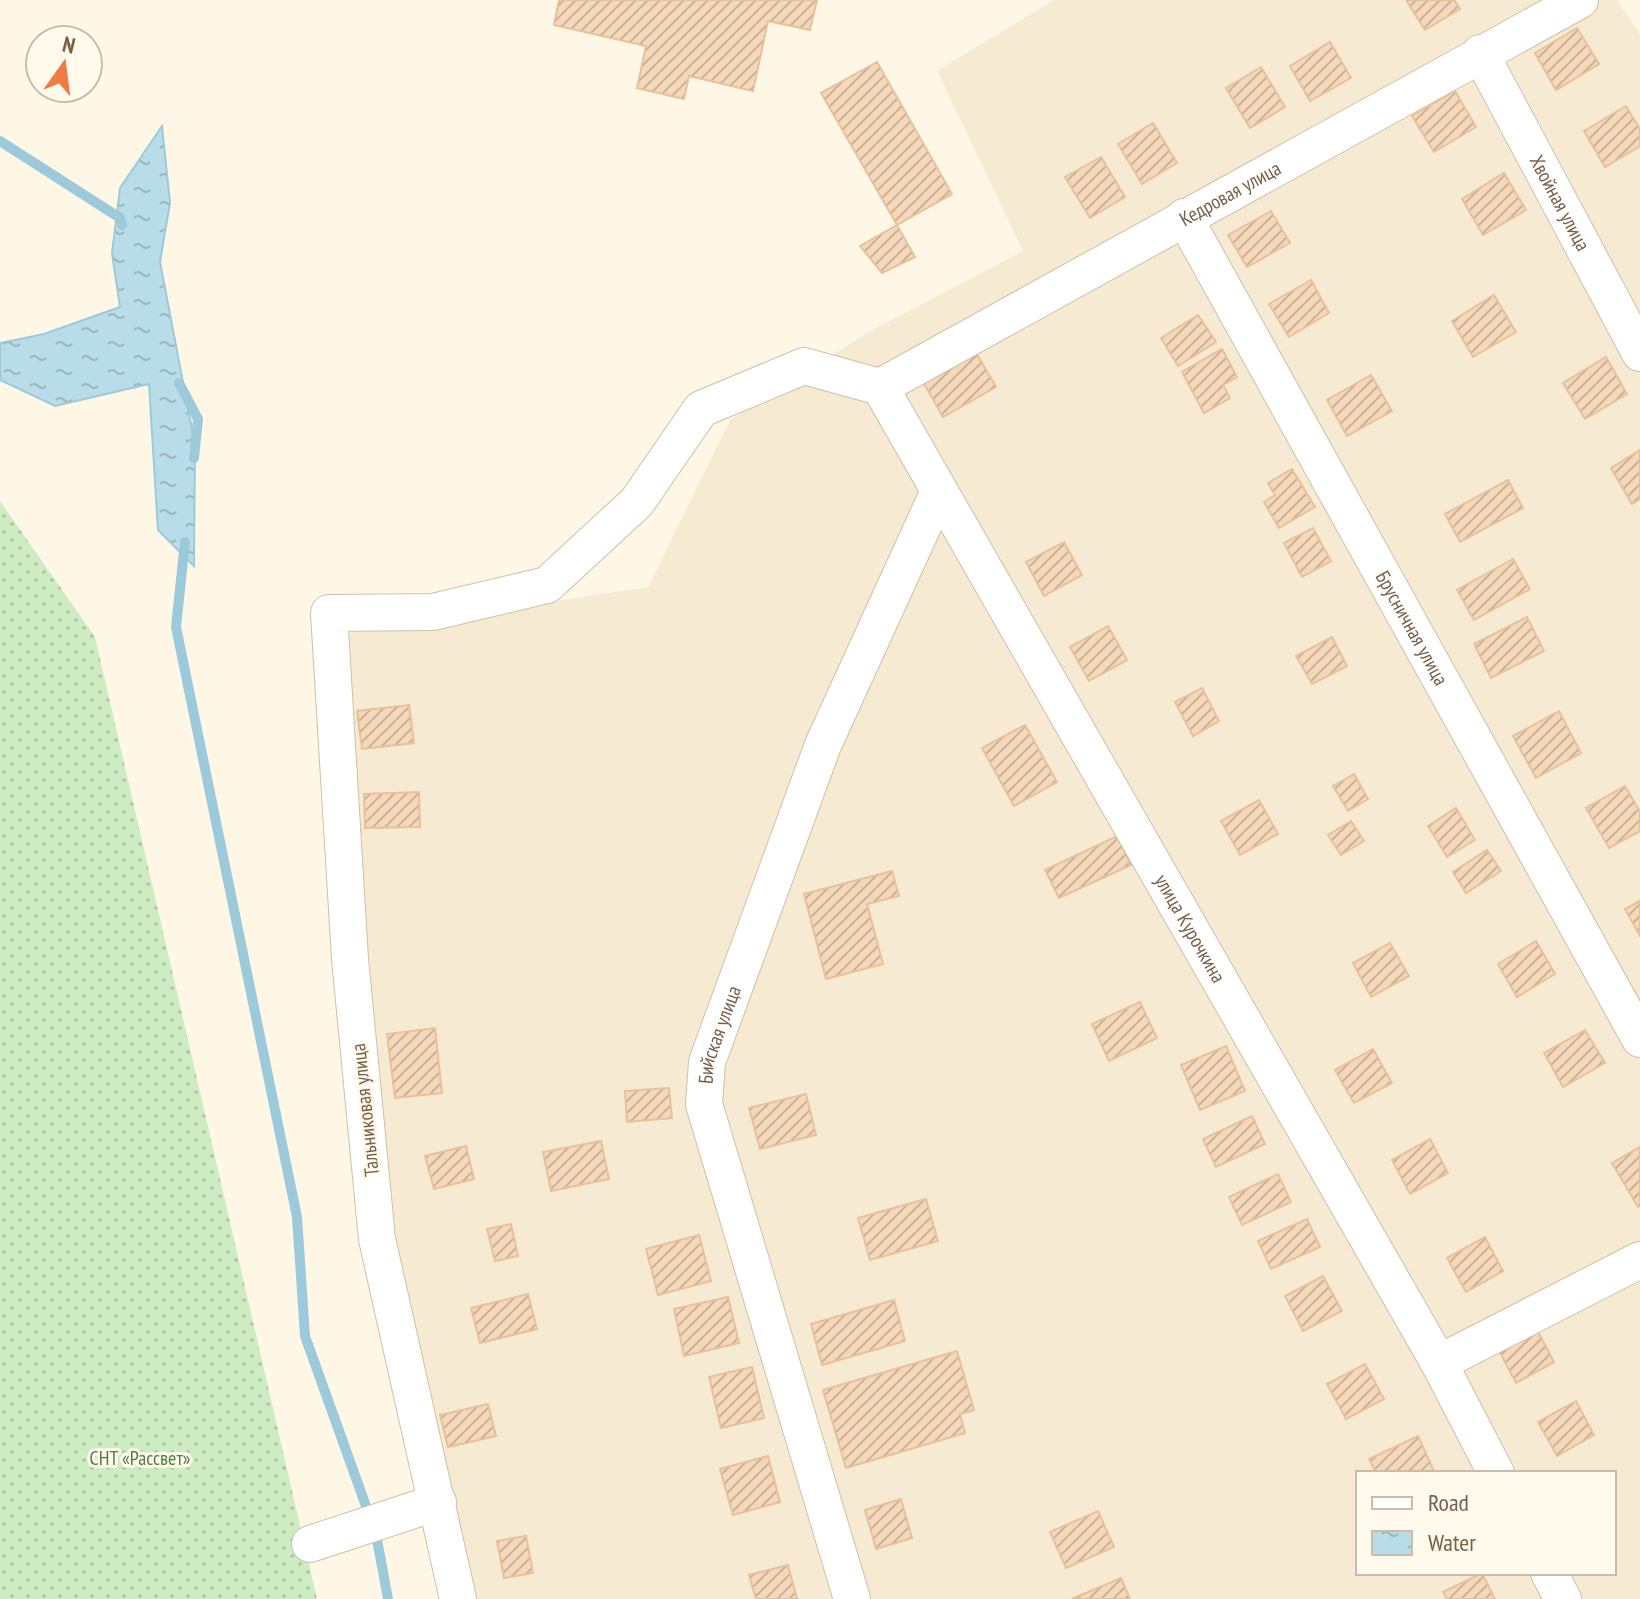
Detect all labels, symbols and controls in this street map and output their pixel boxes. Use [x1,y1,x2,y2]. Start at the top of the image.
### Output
north arrow [24,24,104,104]
text: N [60,30,78,60]
street label: Хвойная улица [1524,151,1596,255]
street label: Кедровая улица [1175,155,1285,232]
street label: Брусничная улица [1370,566,1454,690]
street label: улица Курочкина [1149,869,1231,987]
street label: Бийская улица [692,982,747,1085]
street label: Тальниковая улица [345,1042,385,1178]
park label: СНТ «Рассвет» [90,1445,191,1471]
legend [1356,1471,1616,1575]
text: Road [1428,1487,1469,1518]
text: Water [1428,1527,1476,1558]

